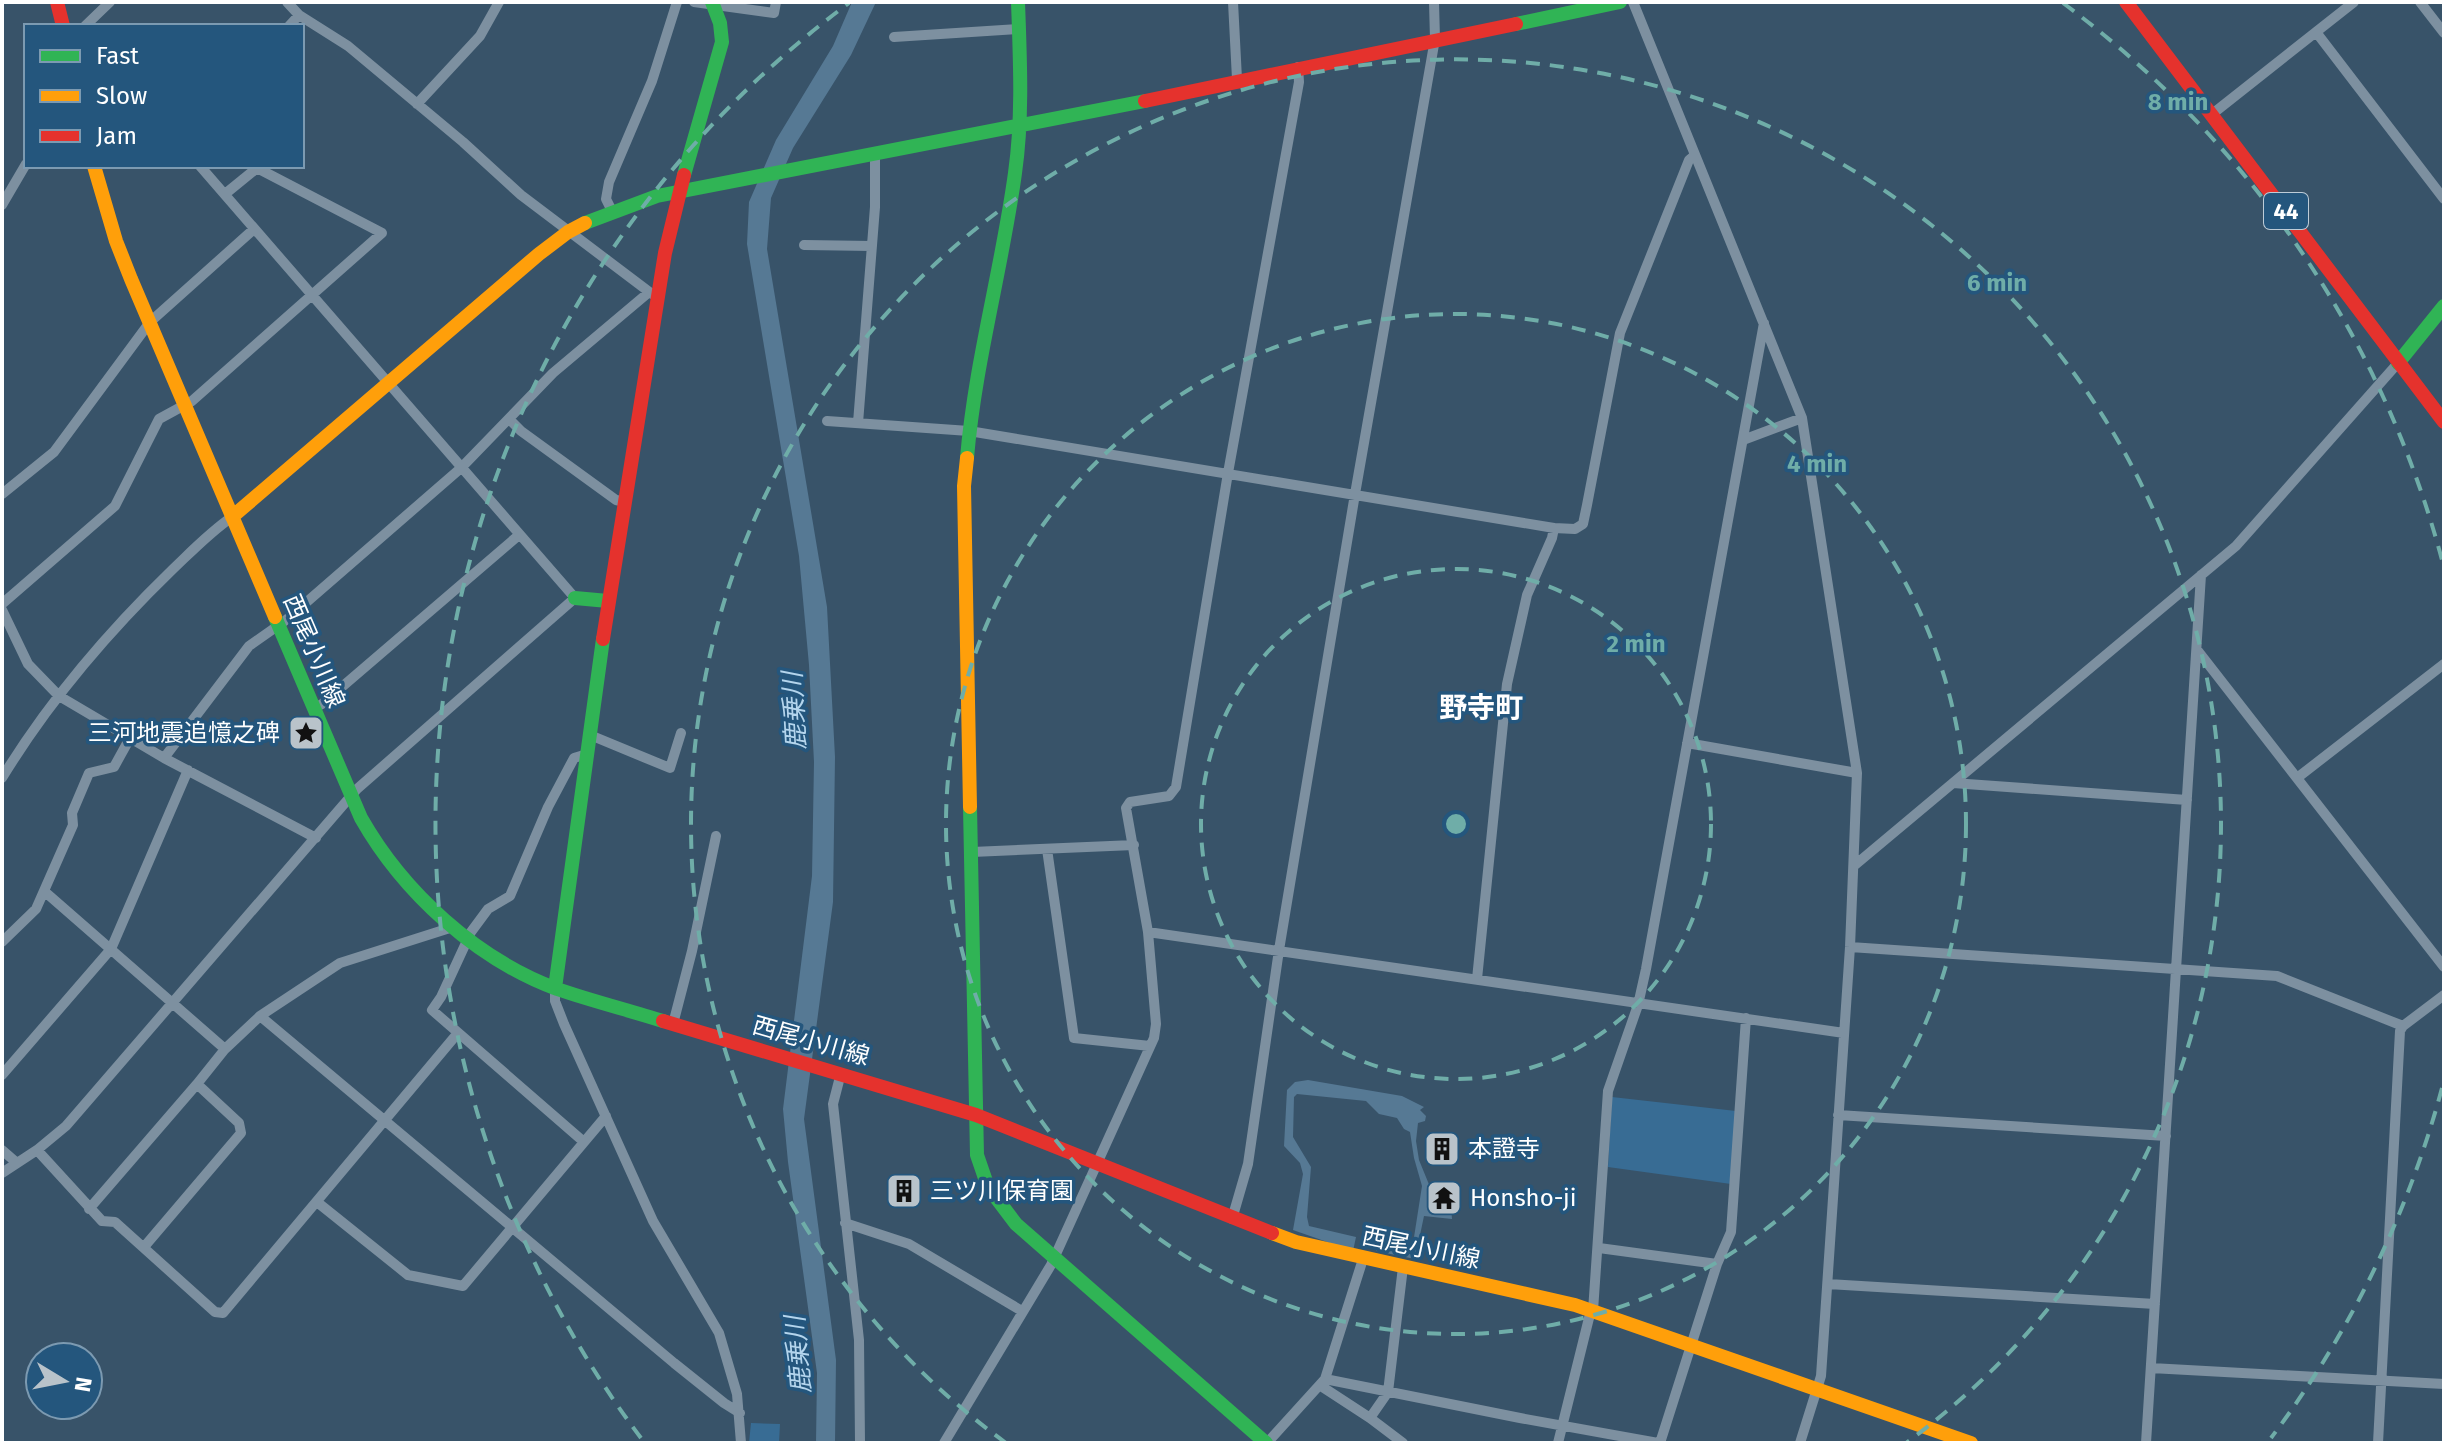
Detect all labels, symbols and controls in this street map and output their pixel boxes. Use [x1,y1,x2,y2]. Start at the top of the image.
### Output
legend [24,24,304,168]
text: Fast [96,42,139,70]
text: Slow [96,82,147,110]
text: 8 min [2148,88,2208,116]
text: Jam [96,122,137,150]
road number: 44 [2264,193,2308,229]
text: 6 min [1967,269,2027,297]
text: 4 min [1787,450,1847,478]
street label: 西尾小川線 [278,590,350,712]
text: 2 min [1607,630,1666,658]
water label: 鹿乗川 [777,668,812,751]
district label: 野寺町 [1439,691,1523,724]
place icon: 三河地震追憶之碑 [287,714,325,752]
place label: 三河地震追憶之碑 [88,719,280,747]
centre of rings [1442,810,1470,838]
street label: 西尾小川線 [749,1011,873,1071]
building icon: 本證寺 [1423,1130,1461,1168]
place label: 本證寺 [1468,1135,1540,1163]
building icon: 三ツ川保育園 [885,1172,923,1210]
place label: 三ツ川保育園 [930,1177,1074,1205]
temple icon: Honsho-ji [1425,1179,1463,1217]
place label: Honsho-ji [1470,1184,1577,1212]
street label: 西尾小川線 [1359,1222,1483,1274]
water label: 鹿乗川 [779,1312,817,1395]
north arrow [24,1341,104,1421]
text: N [69,1375,98,1394]

